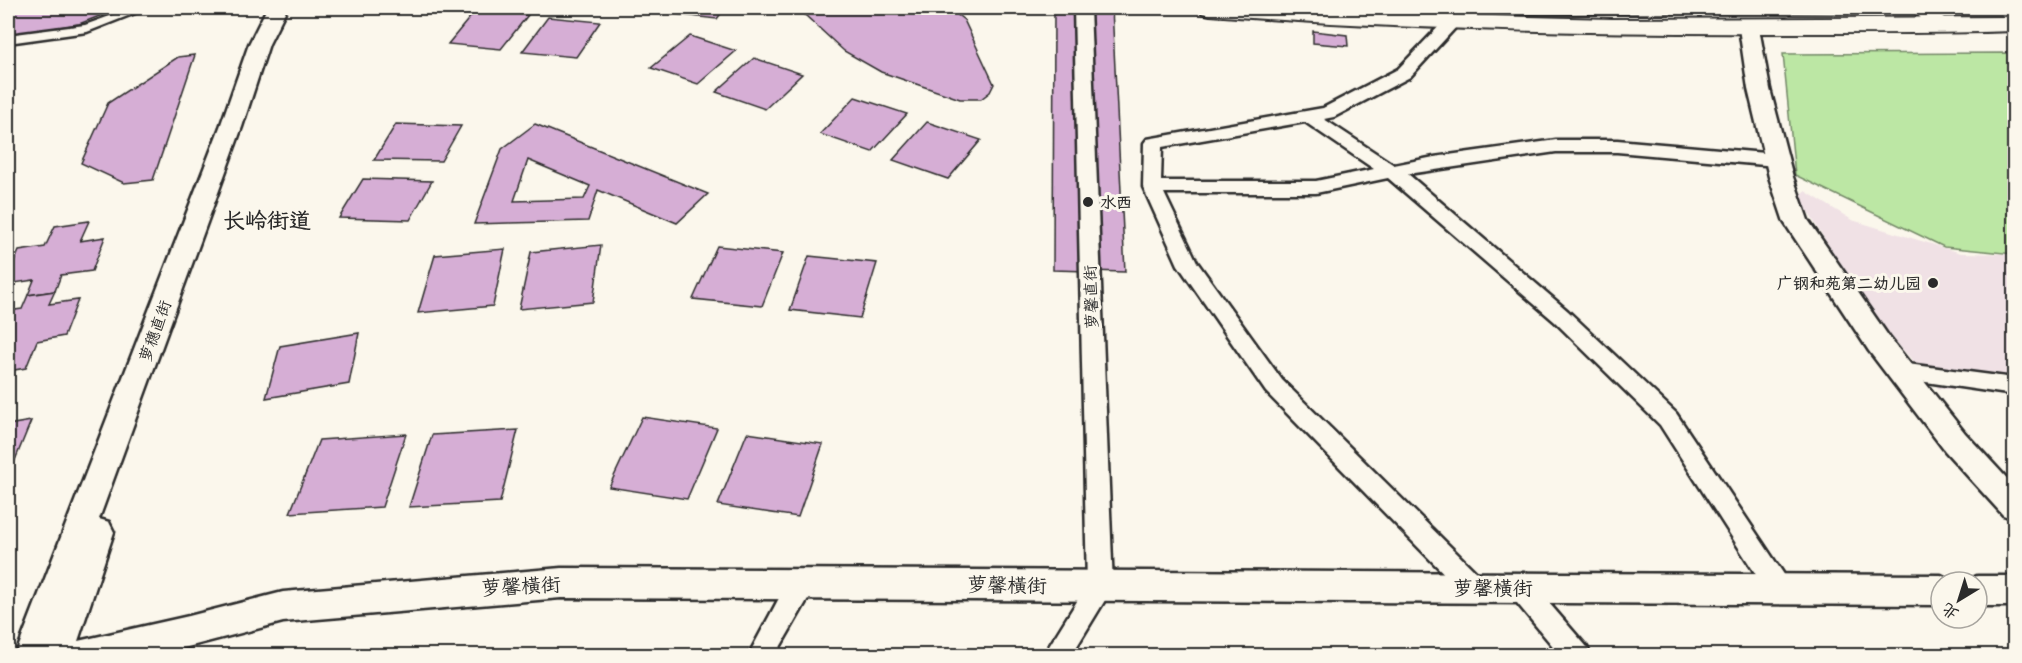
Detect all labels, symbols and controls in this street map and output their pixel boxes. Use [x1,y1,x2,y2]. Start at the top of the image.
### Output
place label: 水西 [1100,192,1132,213]
marker: 水西 [1081,195,1095,209]
district label: 长岭街道 [223,206,311,235]
street label: 萝馨直街 [1079,265,1103,329]
place label: 广钢和苑第二幼儿园 [1777,273,1921,294]
marker: 广钢和苑第二幼儿园 [1926,276,1940,290]
street label: 萝穗直街 [134,297,176,365]
north arrow [1929,570,1989,630]
street label: 萝馨横街 [480,571,562,601]
street label: 萝馨横街 [967,571,1047,599]
street label: 萝馨横街 [1453,575,1533,601]
text: 北 [1937,598,1963,625]

